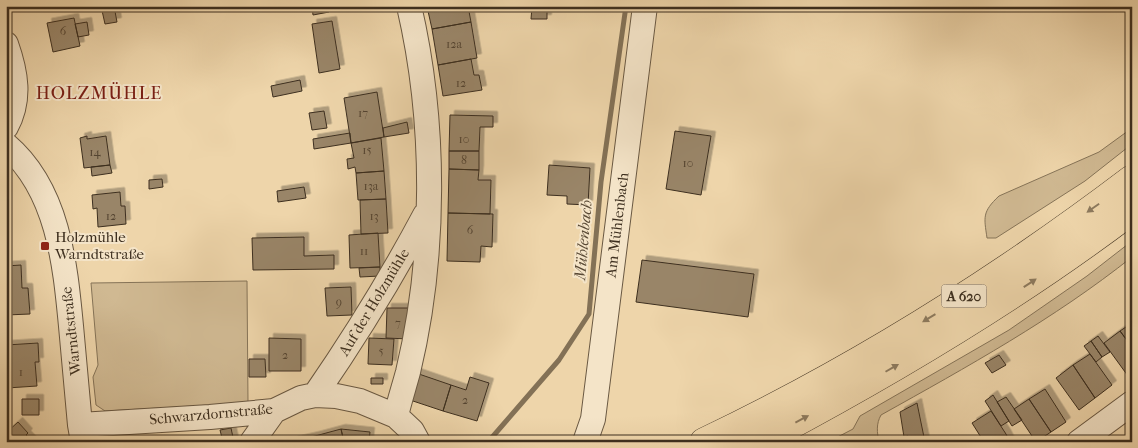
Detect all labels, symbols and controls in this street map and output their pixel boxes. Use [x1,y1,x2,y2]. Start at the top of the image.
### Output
house number: 6 [60,24,67,38]
house number: 12a [446,37,462,51]
house number: 12 [456,76,466,90]
district label: HOLZMÜHLE [36,82,162,104]
house number: 17 [358,106,368,120]
house number: 10 [459,132,469,146]
house number: 15 [362,143,372,157]
house number: 14 [89,145,102,159]
house number: 8 [461,153,467,167]
house number: 10 [683,156,693,170]
street label: Am Mühlenbach [602,171,632,280]
house number: 13a [364,179,379,193]
water label: Mühlenbach [570,199,596,282]
one-way arrow [1086,203,1100,213]
house number: 12 [106,209,116,223]
house number: 13 [369,209,379,223]
house number: 6 [467,223,474,237]
place label: Holzmühle Warndtstraße [54,228,145,263]
marker: Holzmühle Warndtstraße [39,240,51,252]
house number: 11 [360,244,368,258]
street label: Auf der Holzmühle [334,245,413,360]
one-way arrow [1024,278,1037,287]
road number: A 620 [942,284,986,308]
street label: Warndtstraße [57,285,85,377]
house number: 9 [336,295,342,309]
one-way arrow [923,314,936,323]
house number: 7 [395,316,401,330]
house number: 5 [378,344,384,358]
house number: 2 [282,348,288,362]
one-way arrow [886,364,899,373]
house number: 1 [19,365,23,379]
house number: 2 [462,393,468,407]
street label: Schwarzdornstraße [148,400,274,428]
one-way arrow [794,415,809,423]

